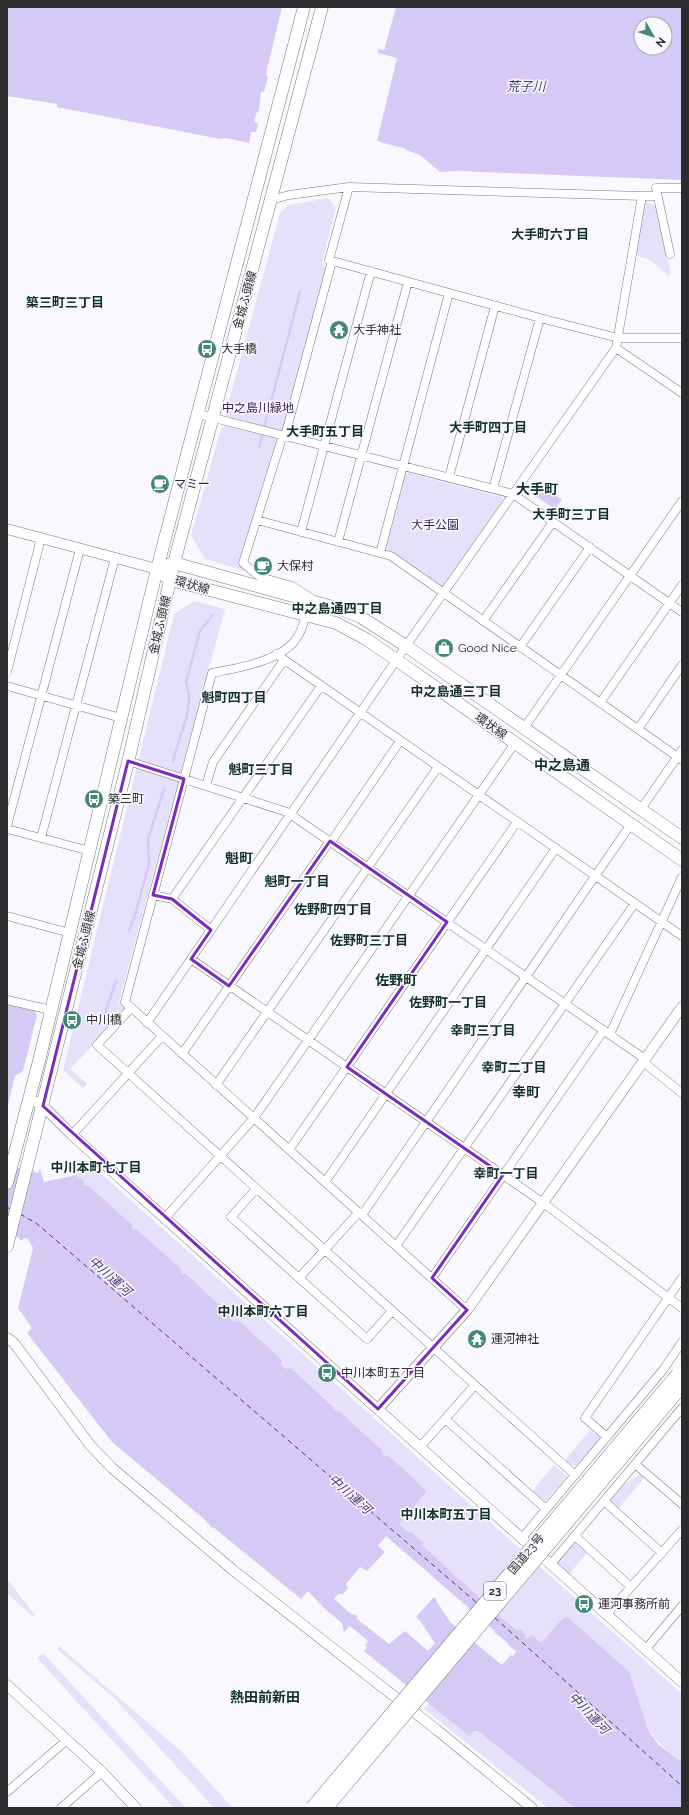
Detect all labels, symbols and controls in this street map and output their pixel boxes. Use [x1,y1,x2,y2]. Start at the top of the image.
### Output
north arrow [633,16,673,56]
text: N [653,35,668,49]
water label: 荒子川 [506,79,547,94]
district label: 大手町六丁目 [511,227,589,242]
street label: 金城ふ頭線 [230,269,260,331]
district label: 築三町三丁目 [26,295,104,310]
temple icon: 大手神社 [328,319,350,341]
place label: 大手神社 [353,323,401,337]
bus stop icon: 大手橋 [196,338,218,360]
place label: 大手橋 [221,342,257,356]
park label: 中之島川緑地 [222,401,294,415]
district label: 大手町四丁目 [449,420,527,435]
district label: 大手町五丁目 [286,424,364,439]
cafe icon: マミー [149,473,171,495]
place label: マミー [174,477,210,491]
district label: 大手町 [516,481,558,497]
district label: 大手町三丁目 [532,507,610,522]
park label: 大手公園 [411,518,459,532]
cafe icon: 大保村 [252,555,274,577]
place label: 大保村 [277,559,314,573]
street label: 環状線 [173,573,211,597]
street label: 金城ふ頭線 [146,594,174,656]
district label: 中之島通四丁目 [291,601,383,616]
shop icon: Good Nice [433,637,455,659]
place label: Good Nice [458,641,517,655]
district label: 中之島通三丁目 [410,684,502,699]
district label: 魁町四丁目 [201,690,267,705]
street label: 環状線 [472,710,510,742]
district label: 中之島通 [534,757,590,773]
district label: 魁町三丁目 [228,762,294,777]
bus stop icon: 築三町 [83,788,105,810]
place label: 築三町 [108,792,144,806]
district label: 魁町 [225,850,253,866]
district label: 魁町一丁目 [264,874,330,889]
district label: 佐野町四丁目 [294,902,372,917]
street label: 金城ふ頭線 [70,909,98,971]
district label: 佐野町三丁目 [330,933,408,948]
district label: 佐野町 [375,972,417,988]
district label: 佐野町一丁目 [409,995,487,1010]
bus stop icon: 中川橋 [61,1009,83,1031]
place label: 中川橋 [86,1013,122,1027]
district label: 幸町三丁目 [450,1023,516,1038]
district label: 幸町二丁目 [481,1060,547,1075]
district label: 幸町 [512,1084,540,1100]
district label: 中川本町七丁目 [50,1160,142,1175]
district label: 幸町一丁目 [473,1166,539,1181]
water label: 中川運河 [86,1253,137,1301]
district label: 中川本町六丁目 [217,1304,309,1319]
temple icon: 運河神社 [466,1328,488,1350]
place label: 運河神社 [491,1332,539,1346]
bus stop icon: 中川本町五丁目 [316,1362,338,1384]
place label: 中川本町五丁目 [341,1366,425,1380]
water label: 中川運河 [326,1471,377,1519]
district label: 中川本町五丁目 [400,1507,492,1522]
street label: 国道23号 [505,1531,547,1577]
road number: 23 [484,1582,506,1600]
bus stop icon: 運河事務所前 [573,1593,595,1615]
place label: 運河事務所前 [598,1597,670,1611]
district label: 熱田前新田 [230,1689,300,1705]
water label: 中川運河 [566,1689,615,1739]

